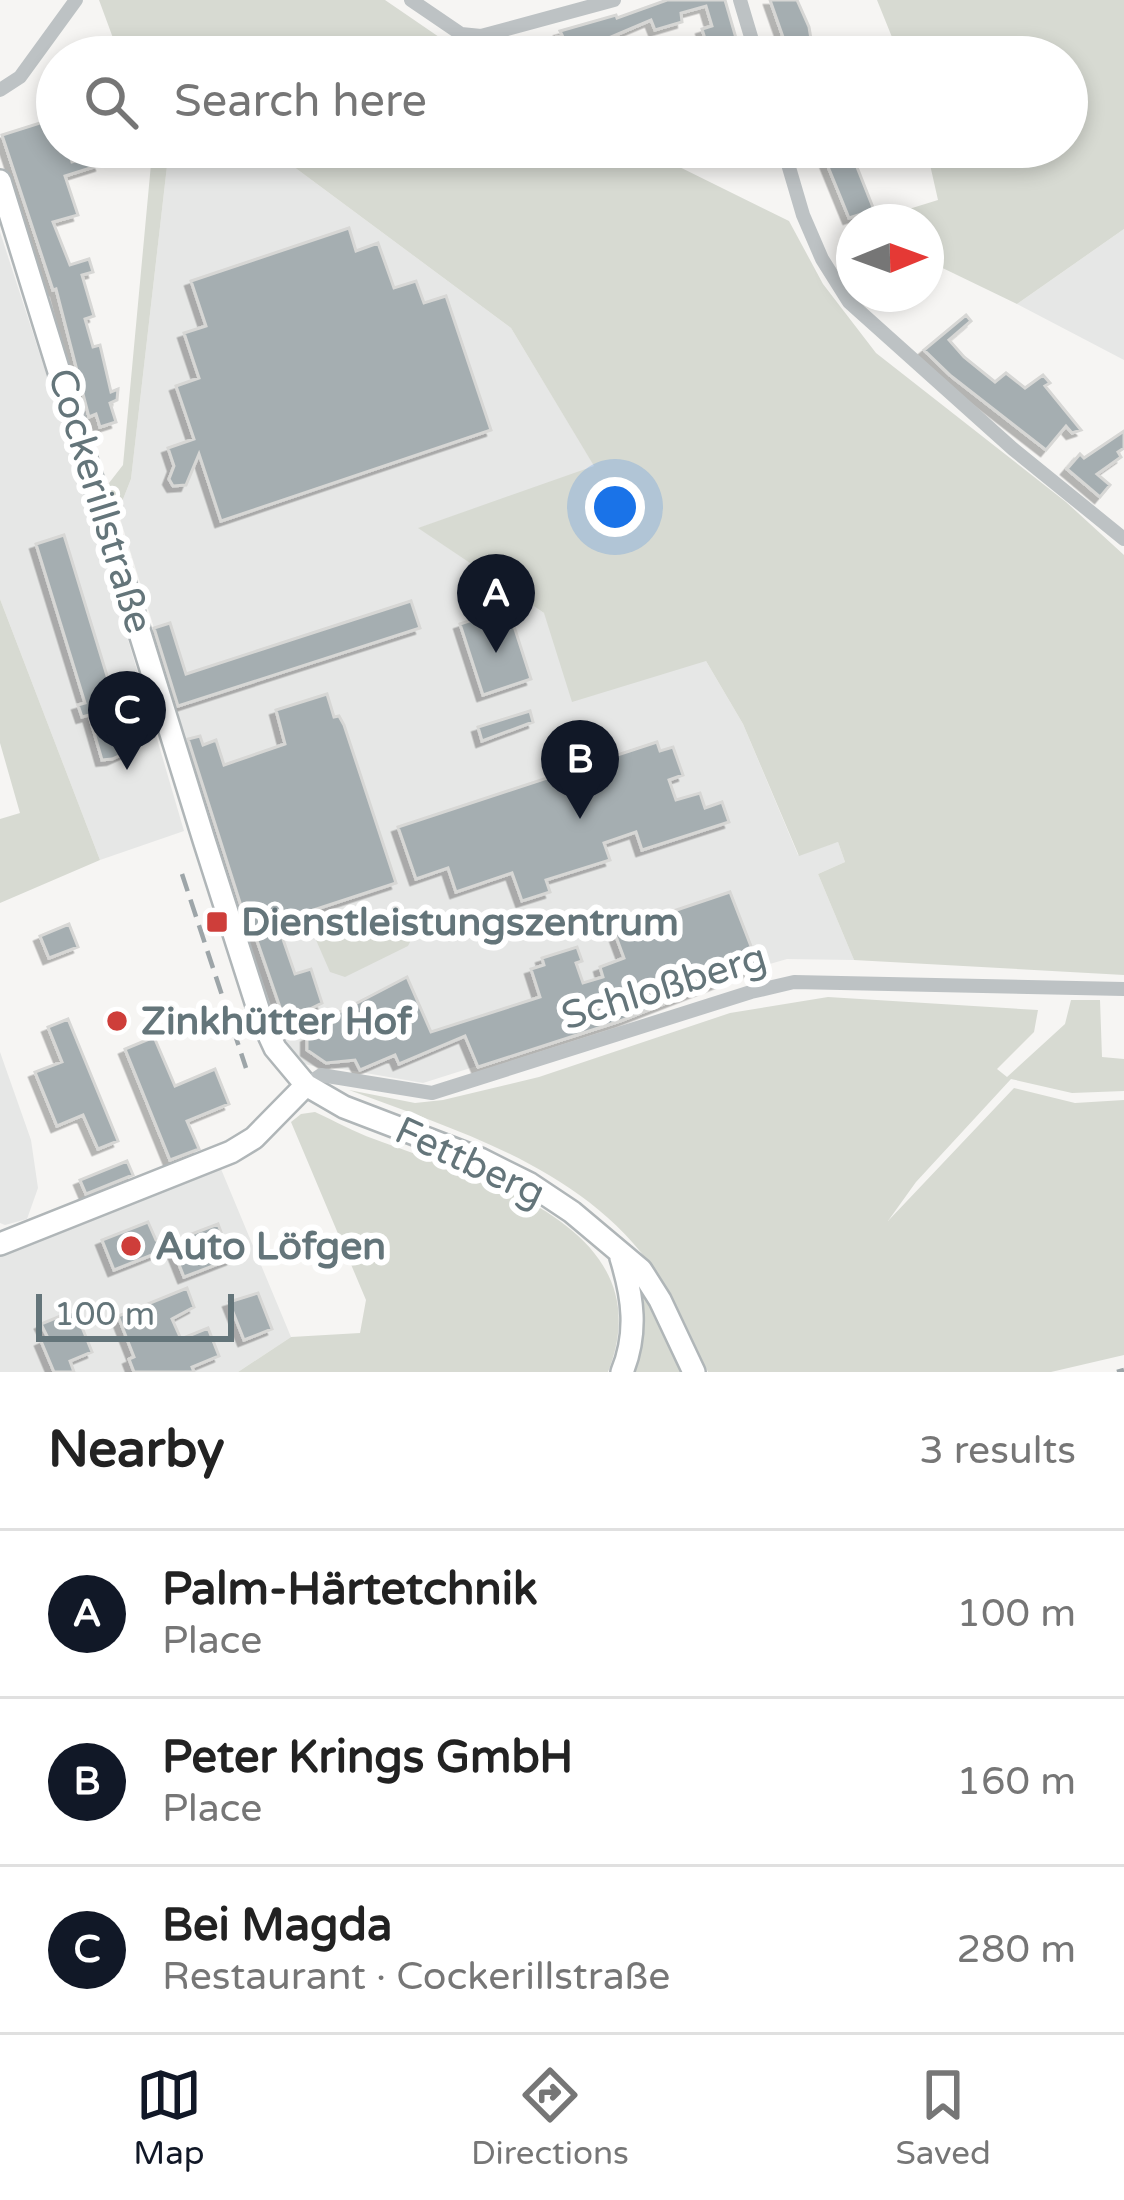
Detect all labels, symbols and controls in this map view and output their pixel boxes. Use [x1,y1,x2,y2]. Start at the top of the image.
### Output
search box [36,36,1088,168]
icon: search [78,69,144,135]
text: Search here [174,75,427,129]
north arrow [836,204,944,312]
street label: Cockerillstraße [37,363,163,639]
your location [585,477,645,537]
pin: A [457,554,535,653]
pin: C [88,671,166,770]
pin: B [541,720,619,819]
place label: Dienstleistungszentrum [241,899,679,946]
marker: Dienstleistungszentrum [204,909,230,935]
street label: Schloßberg [556,934,772,1040]
place label: Zinkhütter Hof [141,998,413,1045]
marker: Zinkhütter Hof [104,1008,130,1034]
street label: Fettberg [388,1107,552,1217]
place label: Auto Löfgen [155,1223,386,1270]
marker: Auto Löfgen [118,1233,144,1259]
scale bar [36,1288,234,1341]
text: 100 m [54,1295,155,1334]
text: Nearby [48,1419,225,1481]
text: 3 results [919,1427,1076,1474]
text: Palm-Härtetchnik [162,1563,537,1617]
text: A [72,1590,102,1637]
text: 100 m [957,1590,1076,1637]
text: Place [162,1617,262,1664]
text: Peter Krings GmbH [162,1731,573,1785]
text: B [73,1758,101,1805]
text: 160 m [957,1758,1076,1805]
text: Place [162,1785,262,1832]
text: Bei Magda [162,1899,392,1953]
text: C [73,1926,101,1973]
text: 280 m [957,1926,1076,1973]
text: Restaurant · Cockerillstraße [162,1953,670,2000]
tab: Map [133,2062,205,2173]
tab: Directions [471,2062,629,2173]
tab: Saved [895,2062,991,2173]

